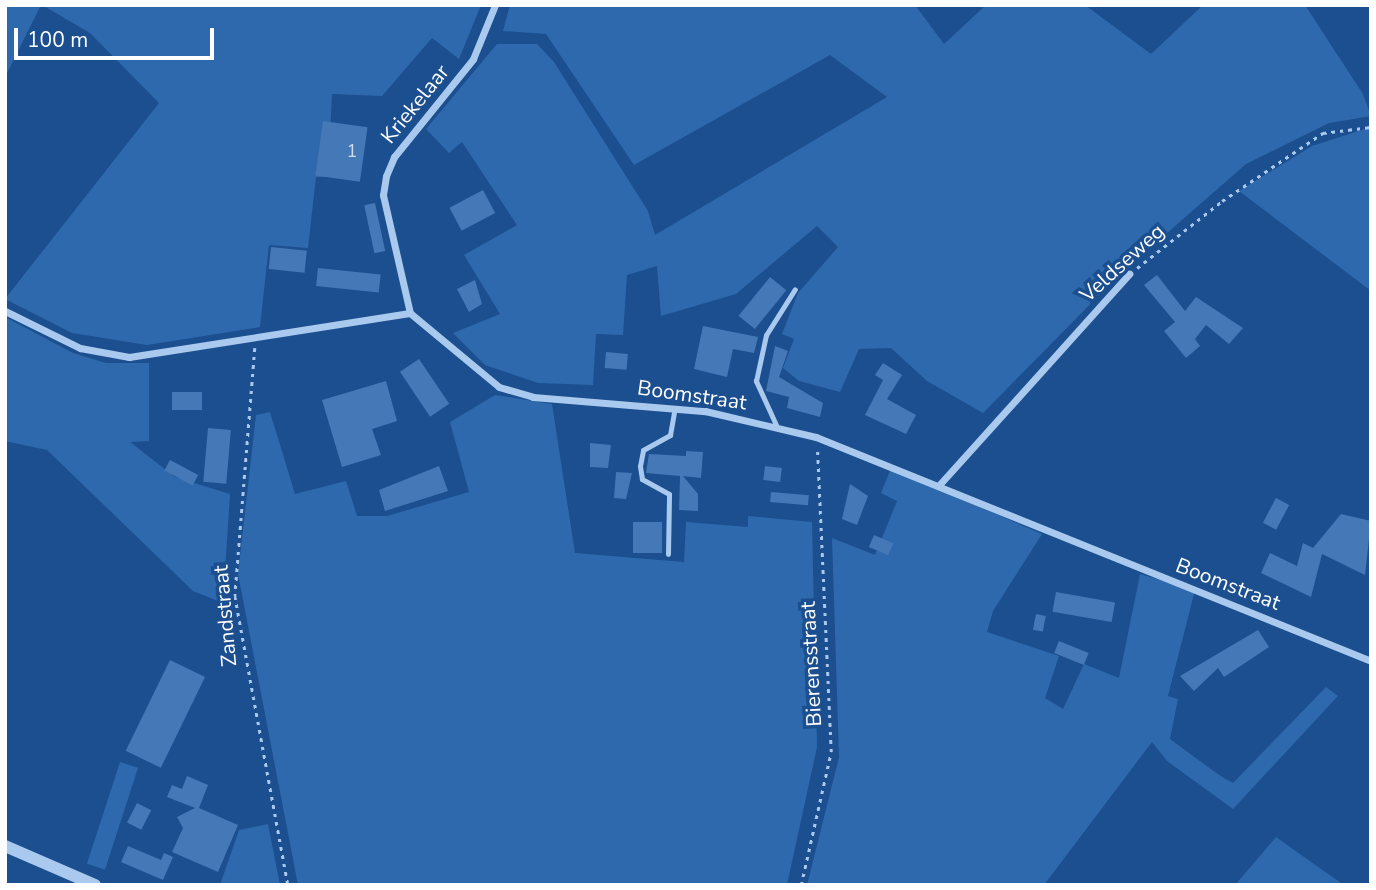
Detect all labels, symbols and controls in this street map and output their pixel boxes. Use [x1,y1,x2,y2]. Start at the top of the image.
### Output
scale bar [18,14,217,58]
text: 100 m [27,26,88,54]
street label: Kriekelaar [376,60,454,148]
house number: 1 [347,140,357,162]
street label: Veldseweg [1075,219,1169,307]
street label: Boomstraat [636,375,748,415]
street label: Boomstraat [1172,553,1284,615]
street label: Zandstraat [208,564,242,668]
street label: Bierensstraat [795,601,827,727]

